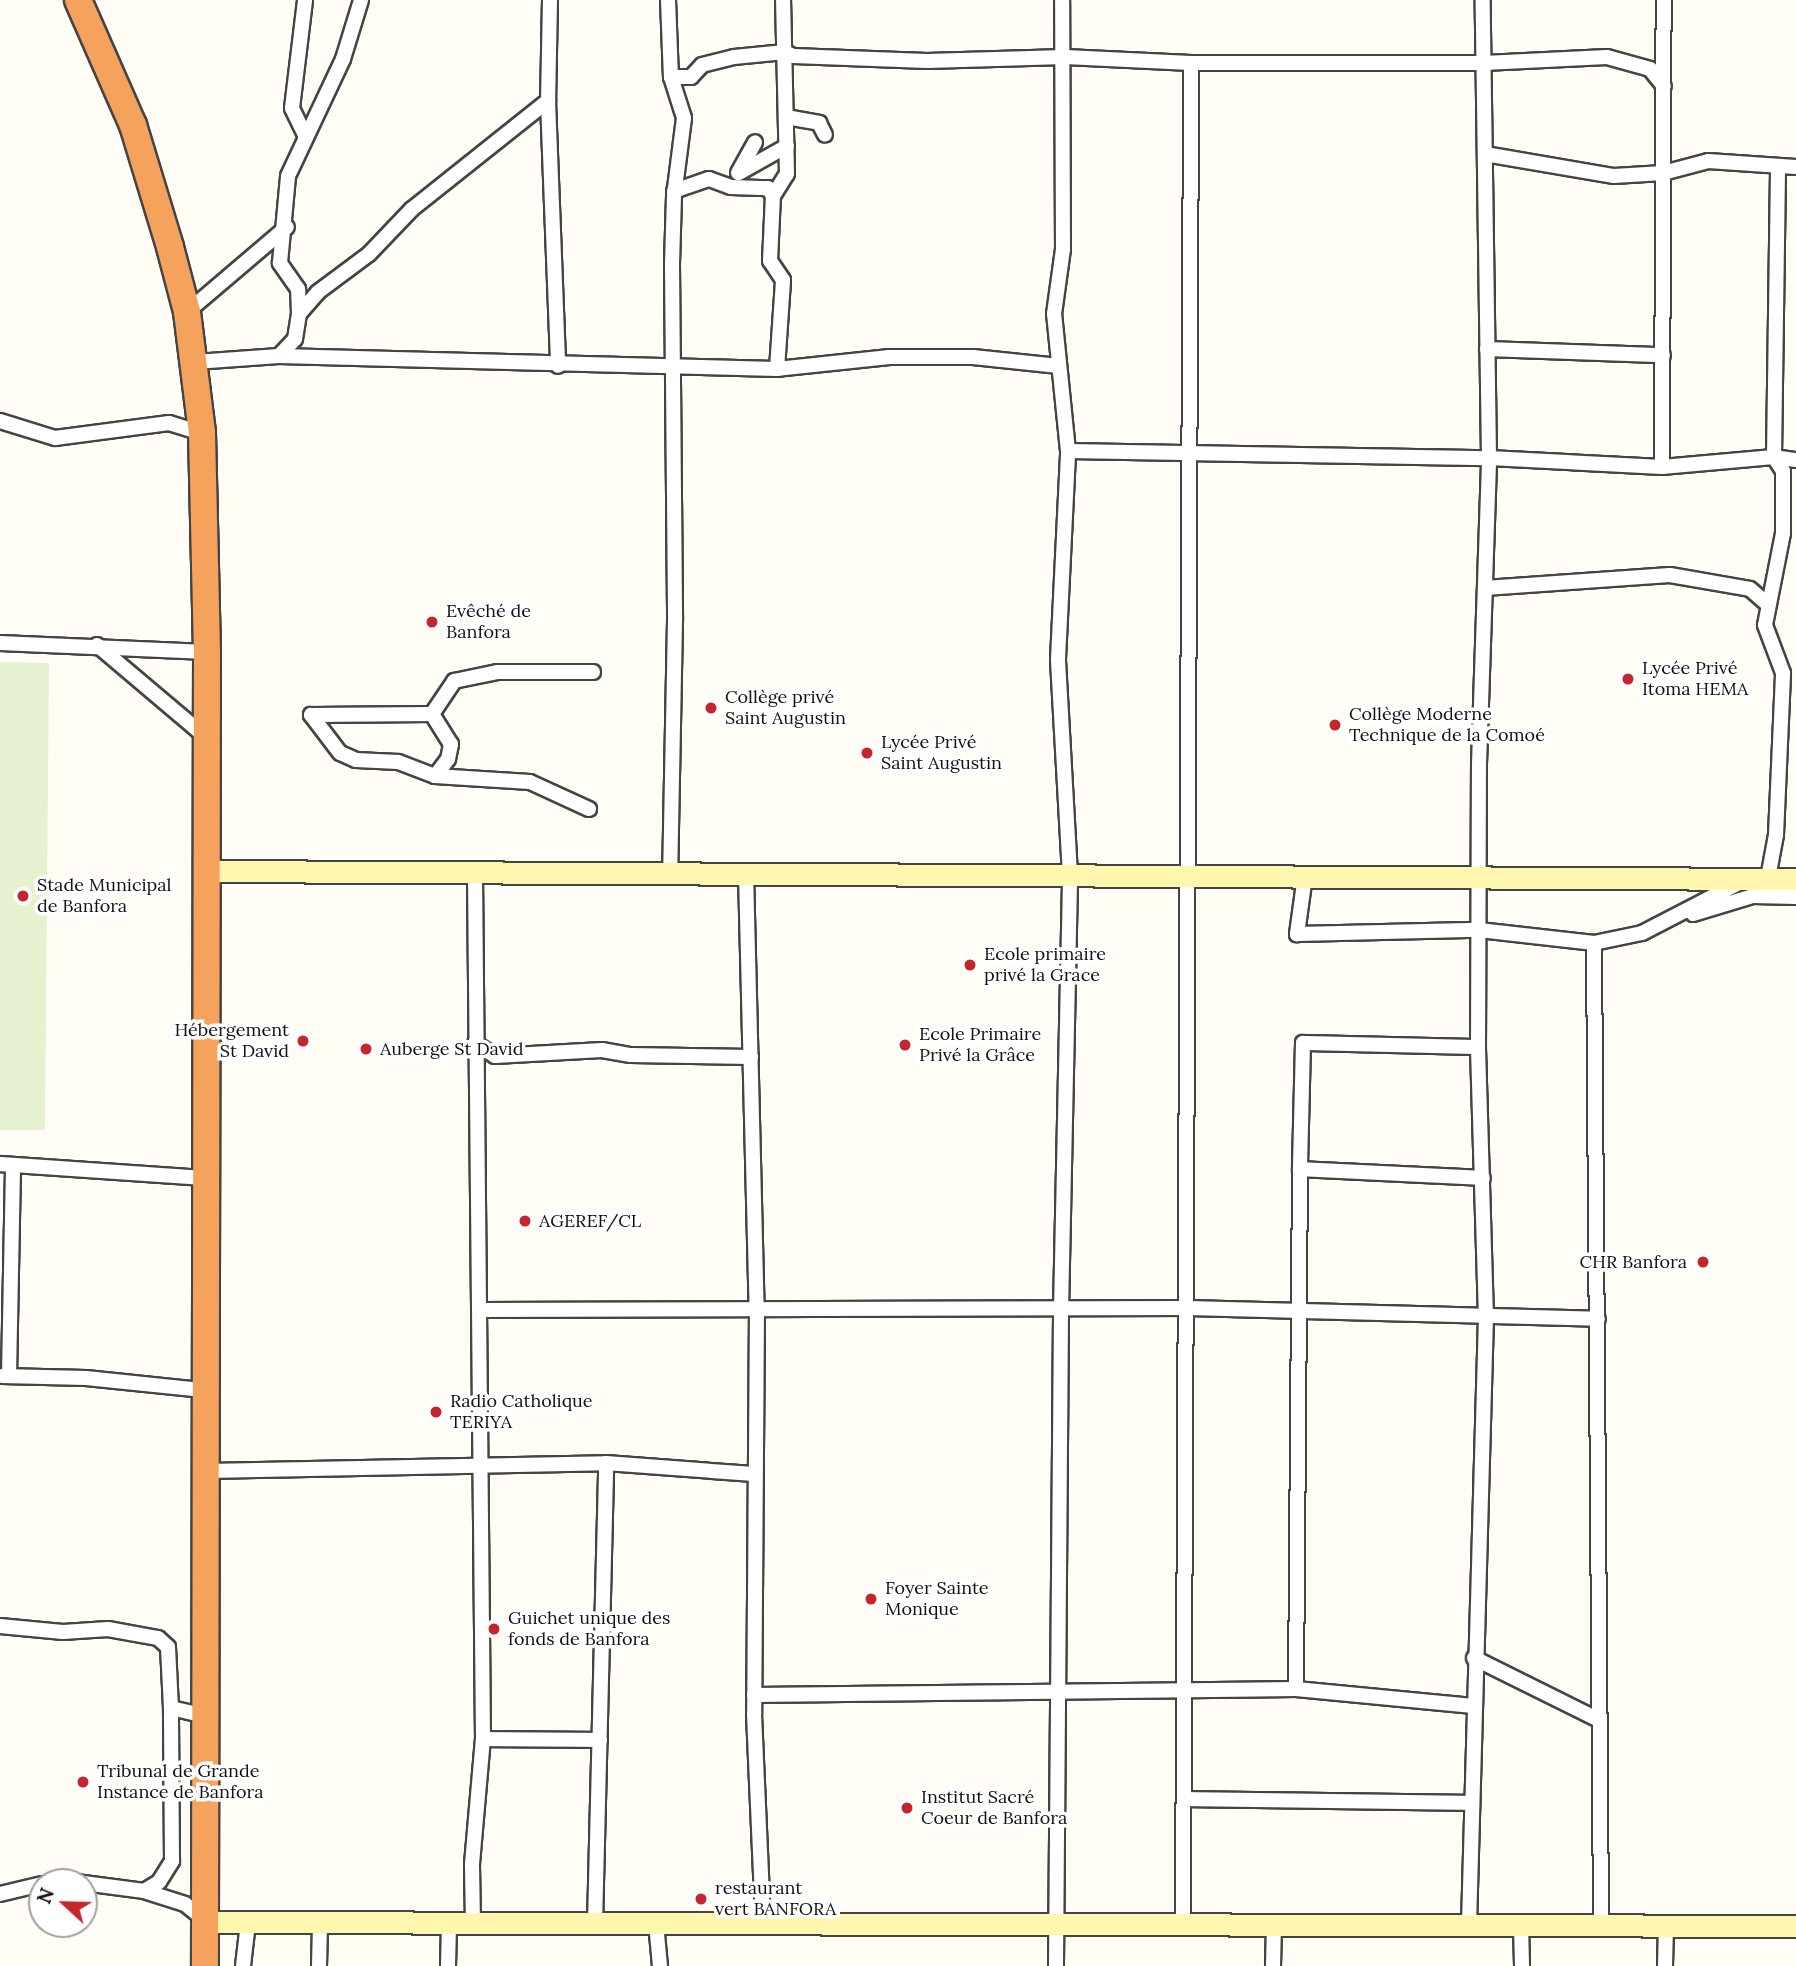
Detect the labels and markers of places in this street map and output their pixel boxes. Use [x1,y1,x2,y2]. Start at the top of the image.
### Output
place label: Evêché de Banfora [446,601,531,644]
marker: Evêché de Banfora [424,614,440,630]
place label: Lycée Privé Itoma HEMA [1642,658,1748,700]
marker: Lycée Privé Itoma HEMA [1620,671,1636,687]
place label: Collège privé Saint Augustin [725,687,846,730]
marker: Collège privé Saint Augustin [703,700,719,716]
place label: Collège Moderne Technique de la Comoé [1349,704,1545,746]
marker: Collège Moderne Technique de la Comoé [1327,717,1343,733]
place label: Lycée Privé Saint Augustin [881,732,1002,774]
marker: Lycée Privé Saint Augustin [859,745,875,761]
place label: Stade Municipal de Banfora [37,875,171,917]
marker: Stade Municipal de Banfora [15,888,31,904]
place label: Ecole primaire privé la Grace [984,944,1106,986]
marker: Ecole primaire privé la Grace [962,957,978,973]
place label: Hébergement St David [174,1020,289,1062]
place label: Ecole Primaire Privé la Grâce [919,1024,1041,1066]
marker: Hébergement St David [295,1033,311,1049]
marker: Ecole Primaire Privé la Grâce [897,1037,913,1053]
place label: Auberge St David [380,1038,523,1060]
marker: Auberge St David [358,1041,374,1057]
place label: AGEREF/CL [539,1210,641,1232]
marker: AGEREF/CL [517,1213,533,1229]
place label: CHR Banfora [1579,1251,1687,1273]
marker: CHR Banfora [1693,1252,1713,1272]
place label: Radio Catholique TERIYA [450,1391,593,1434]
marker: Radio Catholique TERIYA [428,1404,444,1420]
place label: Foyer Sainte Monique [885,1578,989,1620]
marker: Foyer Sainte Monique [863,1591,879,1607]
place label: Guichet unique des fonds de Banfora [508,1608,670,1650]
marker: Guichet unique des fonds de Banfora [486,1621,502,1637]
place label: Tribunal de Grande Instance de Banfora [97,1761,263,1803]
marker: Tribunal de Grande Instance de Banfora [75,1774,91,1790]
place label: Institut Sacré Coeur de Banfora [921,1787,1067,1829]
marker: Institut Sacré Coeur de Banfora [899,1800,915,1816]
place label: restaurant vert BANFORA [715,1878,836,1920]
marker: restaurant vert BANFORA [693,1891,709,1907]

